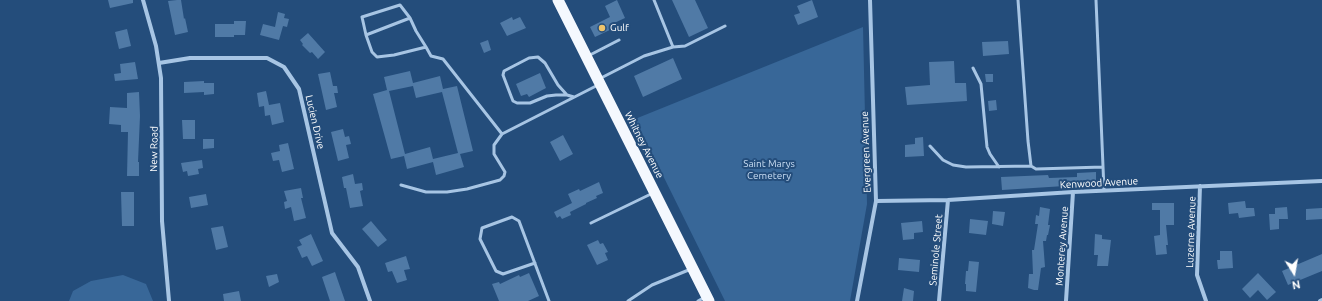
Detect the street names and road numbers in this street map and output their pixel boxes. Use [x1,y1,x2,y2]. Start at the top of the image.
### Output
street label: Lucien Drive [303,94,327,150]
street label: Whitney Avenue [622,110,666,180]
street label: Evergreen Avenue [859,111,873,193]
street label: New Road [148,126,160,172]
street label: Kenwood Avenue [1060,175,1138,191]
street label: Luzerne Avenue [1184,196,1198,268]
street label: Monterey Avenue [1053,206,1071,286]
street label: Seminole Street [927,214,945,286]

